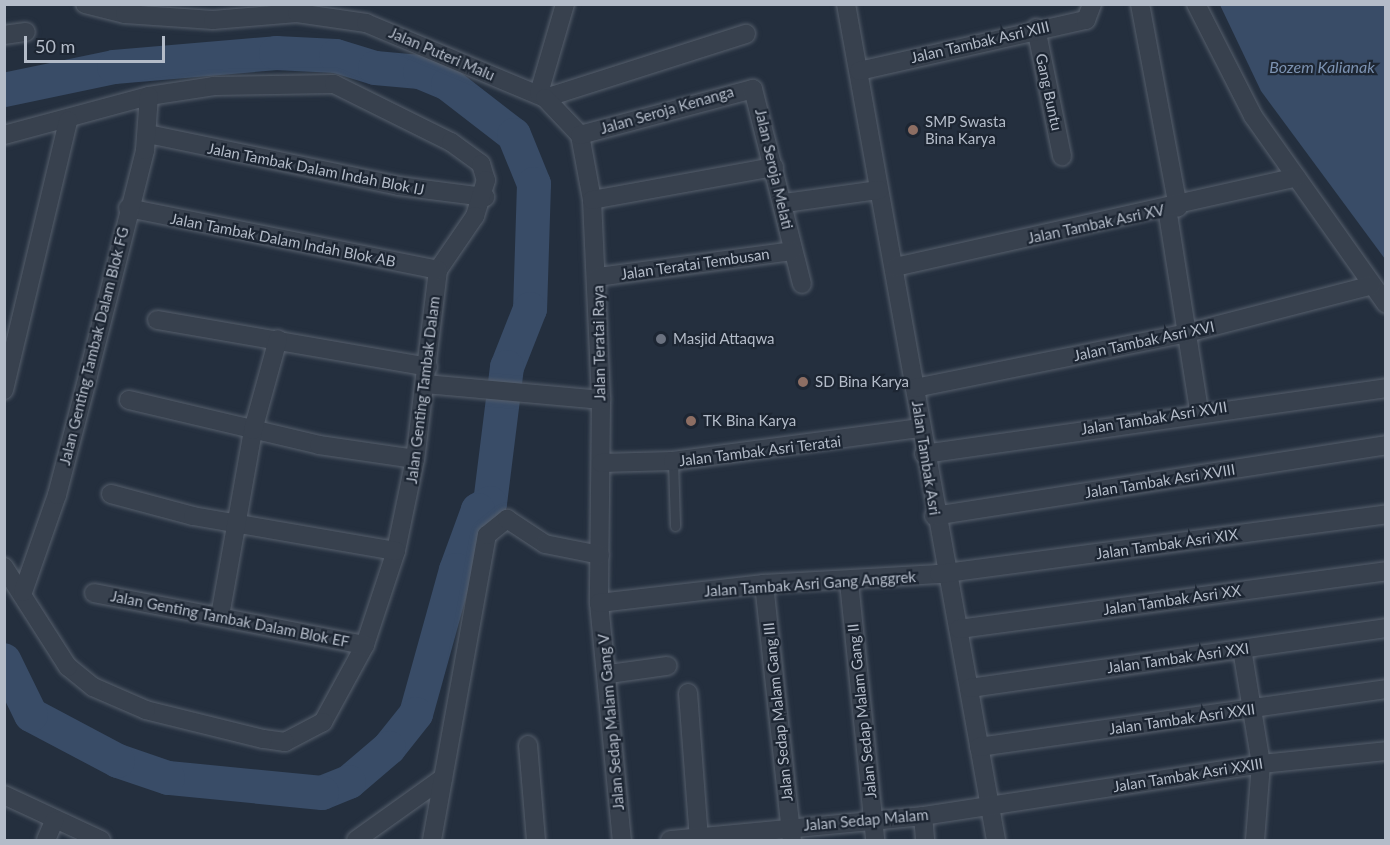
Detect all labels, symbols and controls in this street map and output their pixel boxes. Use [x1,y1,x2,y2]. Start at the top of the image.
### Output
street label: Jalan Tambak Asri XIII [908,17,1052,67]
scale bar [27,24,168,62]
street label: Jalan Puteri Malu [386,24,498,84]
text: 50 m [35,35,75,57]
street label: Gang Buntu [1032,52,1066,132]
water label: Bozem Kalianak [1269,57,1375,77]
street label: Jalan Seroja Kenanga [598,82,736,138]
street label: Jalan Seroja Melati [751,107,797,231]
place label: SMP Swasta Bina Karya [925,112,1006,147]
marker: SMP Swasta Bina Karya [906,123,920,137]
street label: Jalan Tambak Dalam Indah Blok IJ [206,139,426,199]
street label: Jalan Tambak Asri XV [1025,201,1167,247]
street label: Jalan Tambak Dalam Indah Blok AB [168,209,398,271]
street label: Jalan Genting Tambak Dalam Blok FG [56,225,132,467]
street label: Jalan Teratai Tembusan [619,245,771,283]
street label: Jalan Teratai Raya [589,285,609,401]
street label: Jalan Genting Tambak Dalam [403,295,443,485]
street label: Jalan Tambak Asri XVI [1071,317,1217,365]
place label: Masjid Attaqwa [673,330,775,348]
marker: Masjid Attaqwa [654,332,668,346]
place label: SD Bina Karya [815,373,909,391]
marker: SD Bina Karya [796,375,810,389]
street label: Jalan Tambak Asri XVII [1079,397,1229,439]
street label: Jalan Tambak Asri [908,399,944,517]
place label: TK Bina Karya [703,412,796,430]
marker: TK Bina Karya [684,414,698,428]
street label: Jalan Tambak Asri Teratai [677,432,843,470]
street label: Jalan Tambak Asri XVIII [1083,460,1237,502]
street label: Jalan Tambak Asri XIX [1094,525,1240,563]
street label: Jalan Tambak Asri Gang Anggrek [703,568,917,600]
street label: Jalan Tambak Asri XX [1101,581,1243,619]
street label: Jalan Genting Tambak Dalam Blok EF [109,587,351,651]
street label: Jalan Sedap Malam Gang III [760,621,796,803]
street label: Jalan Sedap Malam Gang II [844,623,880,799]
street label: Jalan Sedap Malam Gang V [594,633,628,811]
street label: Jalan Tambak Asri XXI [1105,639,1251,677]
street label: Jalan Tambak Asri XXII [1107,700,1257,738]
street label: Jalan Tambak Asri XXIII [1111,754,1265,796]
street label: Jalan Sedap Malam [803,806,929,834]

